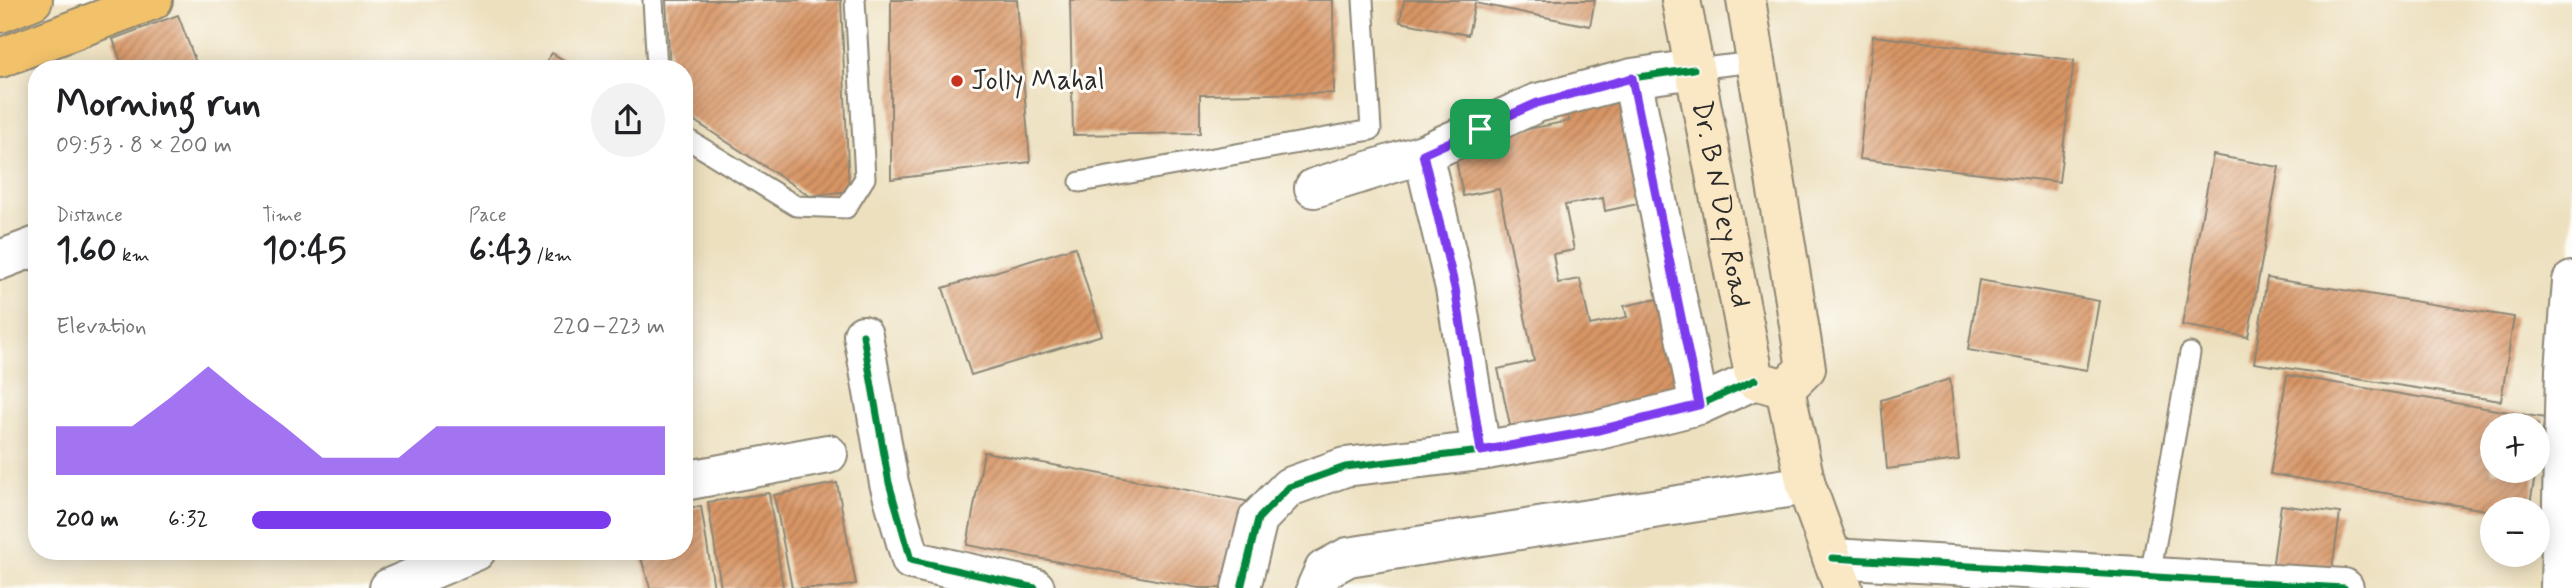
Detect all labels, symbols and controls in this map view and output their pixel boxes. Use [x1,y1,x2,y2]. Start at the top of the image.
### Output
place label: Jolly Mahal [971,63,1105,100]
marker: Jolly Mahal [949,73,965,89]
text: Morning run [56,80,261,129]
button: share [591,83,665,157]
street label: Dr. B N Dey Road [1683,98,1759,311]
pin [1450,99,1510,159]
icon: arrive [1461,110,1499,148]
text: 09:53 · 8 × 200 m [56,131,232,161]
text: Distance [56,203,123,228]
text: Time [262,203,302,228]
text: Pace [469,203,506,228]
text: 1.60 [56,228,117,274]
text: 10:45 [262,228,346,274]
text: 6:43 [469,228,531,274]
text: km [117,243,150,268]
text: /km [531,243,572,268]
text: Elevation [56,312,147,342]
text: 220–223 m [553,312,665,342]
map controls [2480,413,2550,567]
button: + [2480,413,2550,483]
button: − [2480,497,2550,567]
text: 200 m [56,505,119,535]
text: 6:32 [168,505,208,535]

